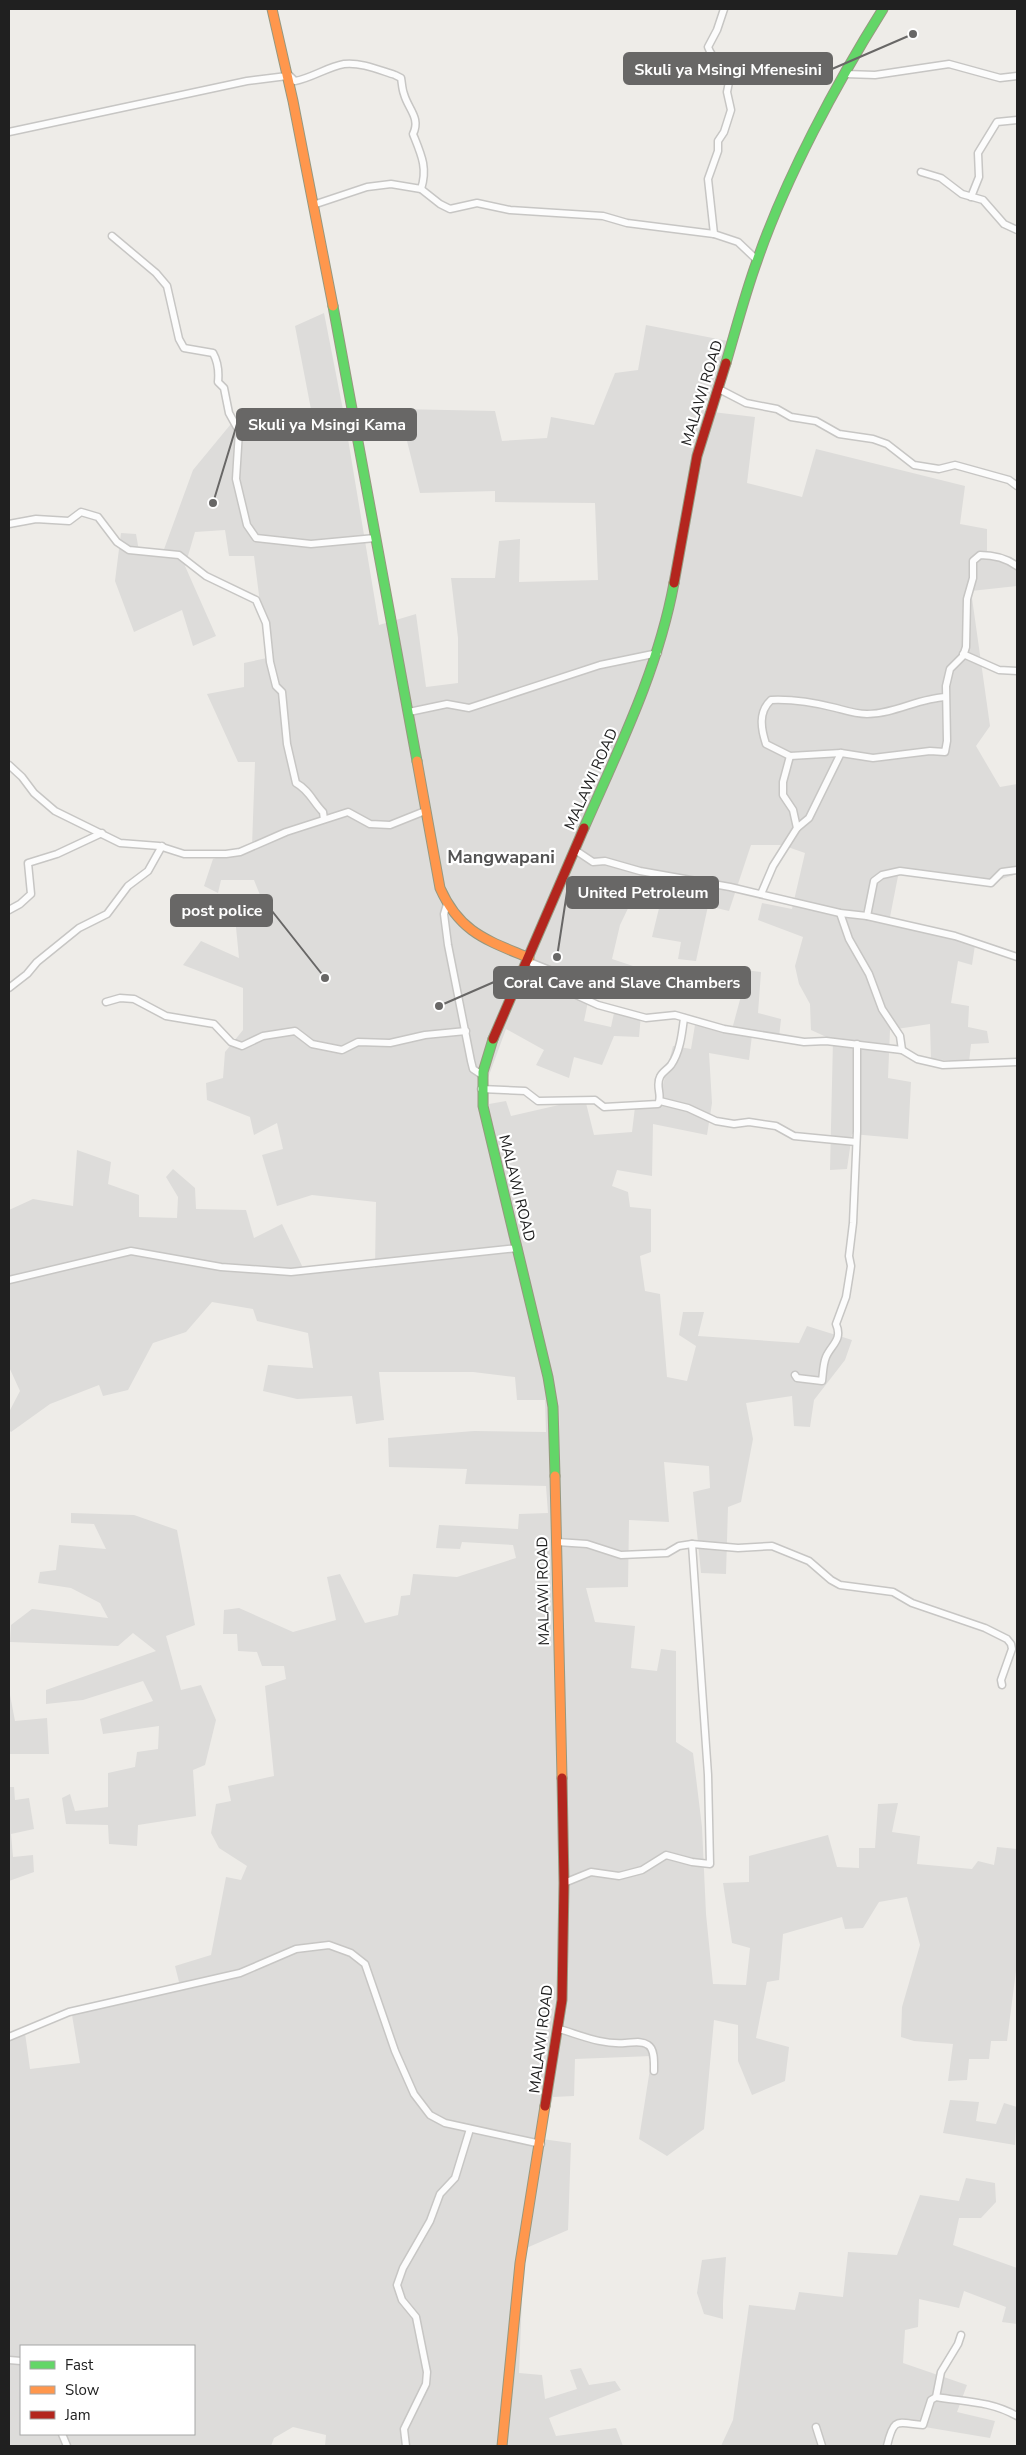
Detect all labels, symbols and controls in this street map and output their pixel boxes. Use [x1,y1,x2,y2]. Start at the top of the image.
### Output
callout: Skuli ya Msingi Mfenesini [624,53,832,84]
text: Skuli ya Msingi Mfenesini [634,59,822,81]
street label: MALAWI ROAD [676,338,728,448]
callout: Skuli ya Msingi Kama [237,409,416,440]
text: Skuli ya Msingi Kama [248,414,406,436]
street label: MALAWI ROAD [560,725,622,833]
district label: Mangwapani [447,845,555,869]
callout: United Petroleum [567,877,718,908]
text: United Petroleum [577,882,709,904]
callout: post police [171,895,272,926]
text: post police [181,900,263,922]
callout: Coral Cave and Slave Chambers [494,967,750,998]
text: Coral Cave and Slave Chambers [504,972,741,994]
street label: MALAWI ROAD [494,1133,540,1243]
street label: MALAWI ROAD [532,1536,554,1646]
street label: MALAWI ROAD [524,1984,558,2094]
legend [20,2345,195,2435]
text: Fast [65,2355,94,2375]
text: Slow [65,2380,100,2400]
text: Jam [64,2405,91,2425]

